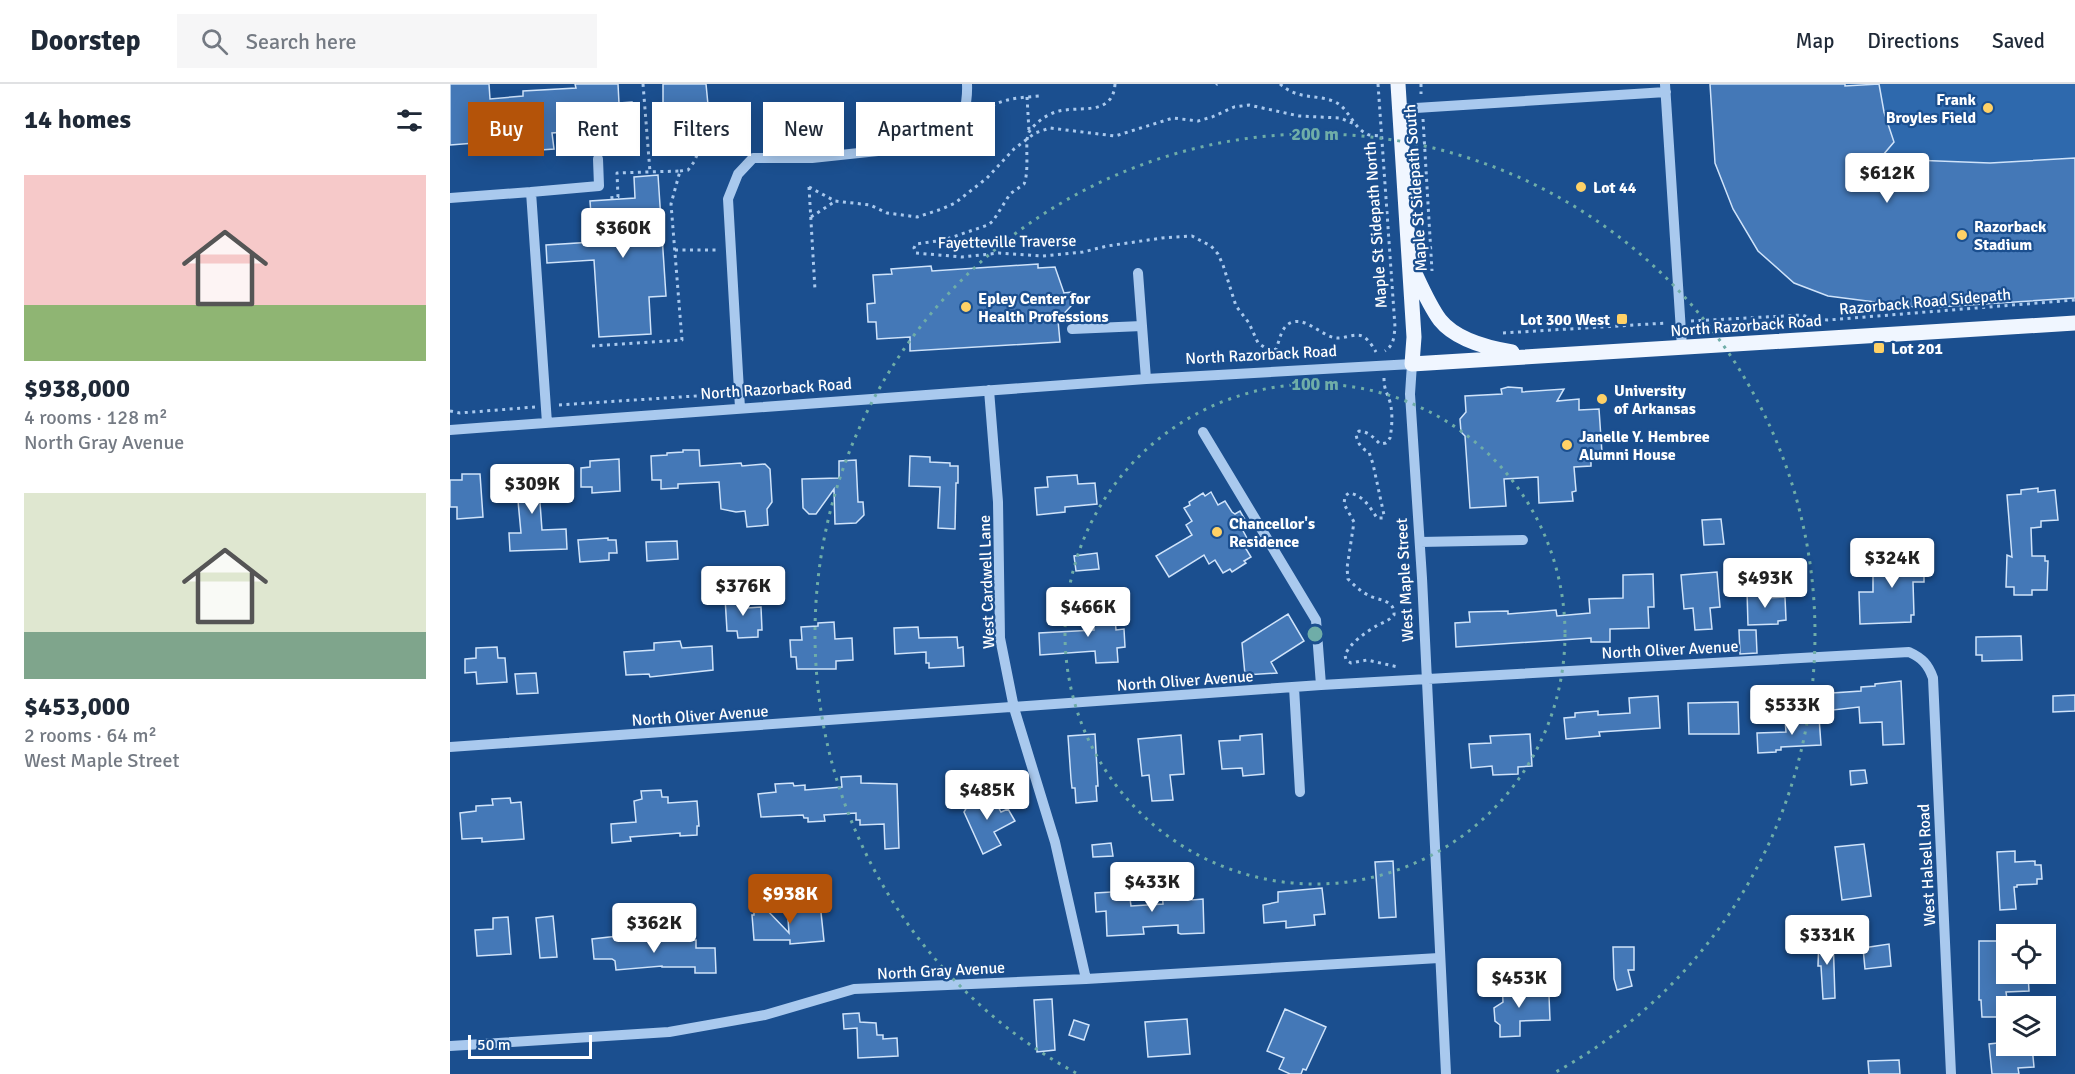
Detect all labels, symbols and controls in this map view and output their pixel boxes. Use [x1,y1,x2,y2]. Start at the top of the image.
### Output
search box [177,14,597,68]
text: Doorstep [30,24,141,58]
icon: search [198,25,231,58]
text: Search here [246,28,357,55]
text: Map [1796,28,1834,54]
text: Directions [1867,28,1959,54]
text: Saved [1992,28,2045,54]
place label: Frank Broyles Field [1886,90,1977,128]
marker: Frank Broyles Field [1981,101,1995,115]
chip: Buy [468,102,544,156]
chip: Rent [556,102,640,156]
chip: Filters [652,102,751,156]
chip: New [763,102,844,156]
chip: Apartment [856,102,995,156]
text: 14 homes [24,104,131,136]
icon: filters [393,104,426,137]
street label: Maple St Sidepath South [1400,104,1432,272]
text: 200 m [1291,123,1339,145]
street label: Maple St Sidepath North [1360,141,1392,309]
pin: $612K [1845,153,1929,204]
text: $612K [1859,160,1915,185]
place label: Lot 44 [1593,178,1637,198]
marker: Lot 44 [1574,180,1588,194]
pin: $360K [581,208,665,259]
icon: home [171,214,279,322]
text: $360K [595,215,651,240]
place label: Razorback Stadium [1974,217,2047,255]
marker: Razorback Stadium [1955,228,1969,242]
street label: Fayetteville Traverse [938,231,1076,253]
street label: Razorback Road Sidepath [1838,285,2012,319]
place label: Epley Center for Health Professions [978,289,1109,327]
marker: Epley Center for Health Professions [959,300,973,314]
place label: Lot 300 West [1520,310,1610,330]
street label: North Razorback Road [1670,311,1822,341]
marker: Lot 300 West [1615,312,1629,326]
place label: Lot 201 [1891,339,1943,359]
street label: North Razorback Road [1185,341,1337,369]
marker: Lot 201 [1872,341,1886,355]
text: $938,000 [24,373,130,405]
text: 100 m [1291,373,1339,395]
street label: North Razorback Road [700,374,852,404]
place label: University of Arkansas [1614,381,1696,419]
marker: University of Arkansas [1595,392,1609,406]
text: 4 rooms · 128 m² [24,405,168,430]
place label: Janelle Y. Hembree Alumni House [1579,427,1710,465]
text: North Gray Avenue [24,430,184,455]
marker: Janelle Y. Hembree Alumni House [1560,438,1574,452]
pin: $309K [490,464,574,515]
text: $309K [504,471,560,496]
place label: Chancellor's Residence [1229,514,1315,552]
street label: West Cardwell Lane [975,515,999,649]
street label: West Maple Street [1392,517,1418,643]
marker: Chancellor's Residence [1210,525,1224,539]
icon: home [171,532,279,640]
pin: $324K [1850,538,1934,589]
text: $324K [1864,545,1920,570]
pin: $493K [1723,558,1807,609]
text: $493K [1737,565,1793,590]
pin: $376K [701,566,785,617]
text: $376K [715,573,771,598]
pin: $466K [1046,587,1130,638]
text: $466K [1060,594,1116,619]
centre of rings [1305,624,1325,644]
street label: North Oliver Avenue [1601,636,1739,664]
street label: North Oliver Avenue [1116,666,1254,696]
pin: $533K [1750,685,1834,736]
text: $453,000 [24,691,130,723]
text: $533K [1764,692,1820,717]
street label: North Oliver Avenue [631,701,769,731]
text: 2 rooms · 64 m² [24,723,157,748]
text: West Maple Street [24,748,179,773]
pin: $485K [945,770,1029,821]
text: $485K [959,777,1015,802]
street label: West Halsell Road [1914,803,1940,927]
pin: $433K [1110,862,1194,913]
text: $433K [1124,869,1180,894]
pin: $938K [748,874,832,925]
text: $938K [762,881,818,906]
pin: $362K [612,903,696,954]
text: $362K [626,910,682,935]
pin: $331K [1785,915,1869,966]
text: $331K [1799,922,1855,947]
map controls [1996,924,2056,1056]
button: locate [1996,924,2056,984]
street label: North Gray Avenue [876,958,1006,984]
pin: $453K [1477,958,1561,1009]
text: $453K [1491,965,1547,990]
button: layers [1996,996,2056,1056]
scale bar [468,1032,592,1060]
text: 50 m [477,1035,511,1055]

